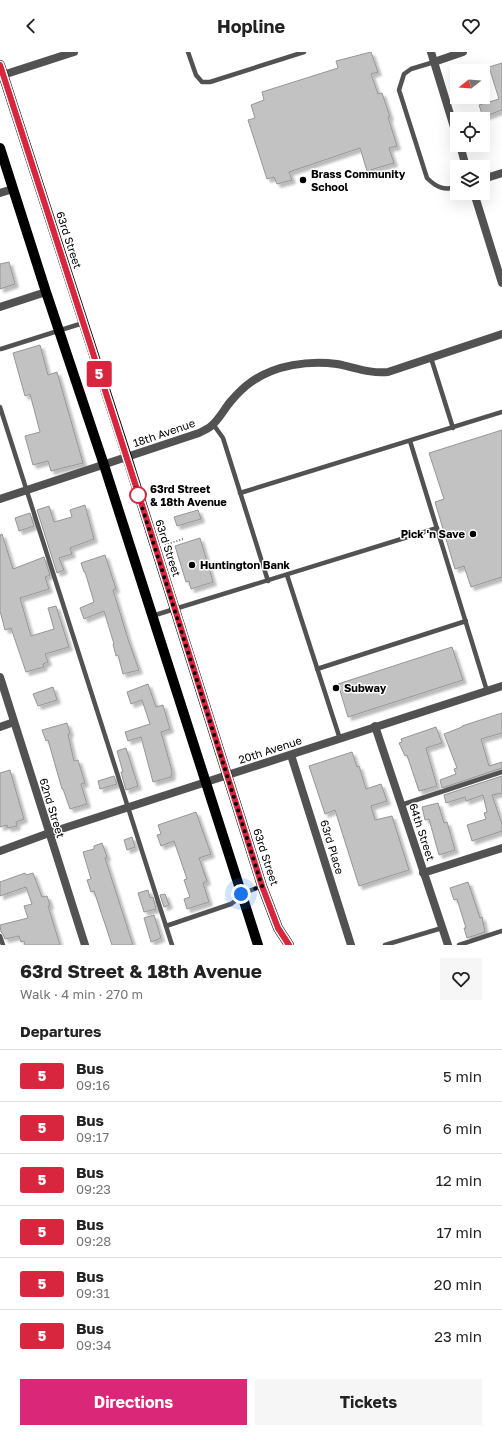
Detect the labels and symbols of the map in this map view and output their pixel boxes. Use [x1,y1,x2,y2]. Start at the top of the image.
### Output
north arrow [450,64,490,104]
place label: Brass Community School [311,167,406,193]
marker: Brass Community School [298,175,308,185]
street label: 63rd Street [54,210,85,270]
line badge: 5 [86,361,112,387]
street label: 18th Avenue [131,416,197,449]
place label: 63rd Street & 18th Avenue [150,482,227,508]
marker: 63rd Street & 18th Avenue [129,486,147,504]
street label: 63rd Street [153,518,184,578]
place label: Pick 'n Save [401,527,465,540]
marker: Pick 'n Save [468,529,478,539]
place label: Huntington Bank [200,558,291,571]
marker: Huntington Bank [187,560,197,570]
place label: Subway [344,681,387,694]
marker: Subway [331,683,341,693]
street label: 20th Avenue [236,733,303,766]
street label: 62nd Street [37,776,68,839]
street label: 64th Street [407,801,438,862]
street label: 63rd Place [318,818,347,876]
street label: 63rd Street [251,827,282,887]
your location [231,884,251,904]

